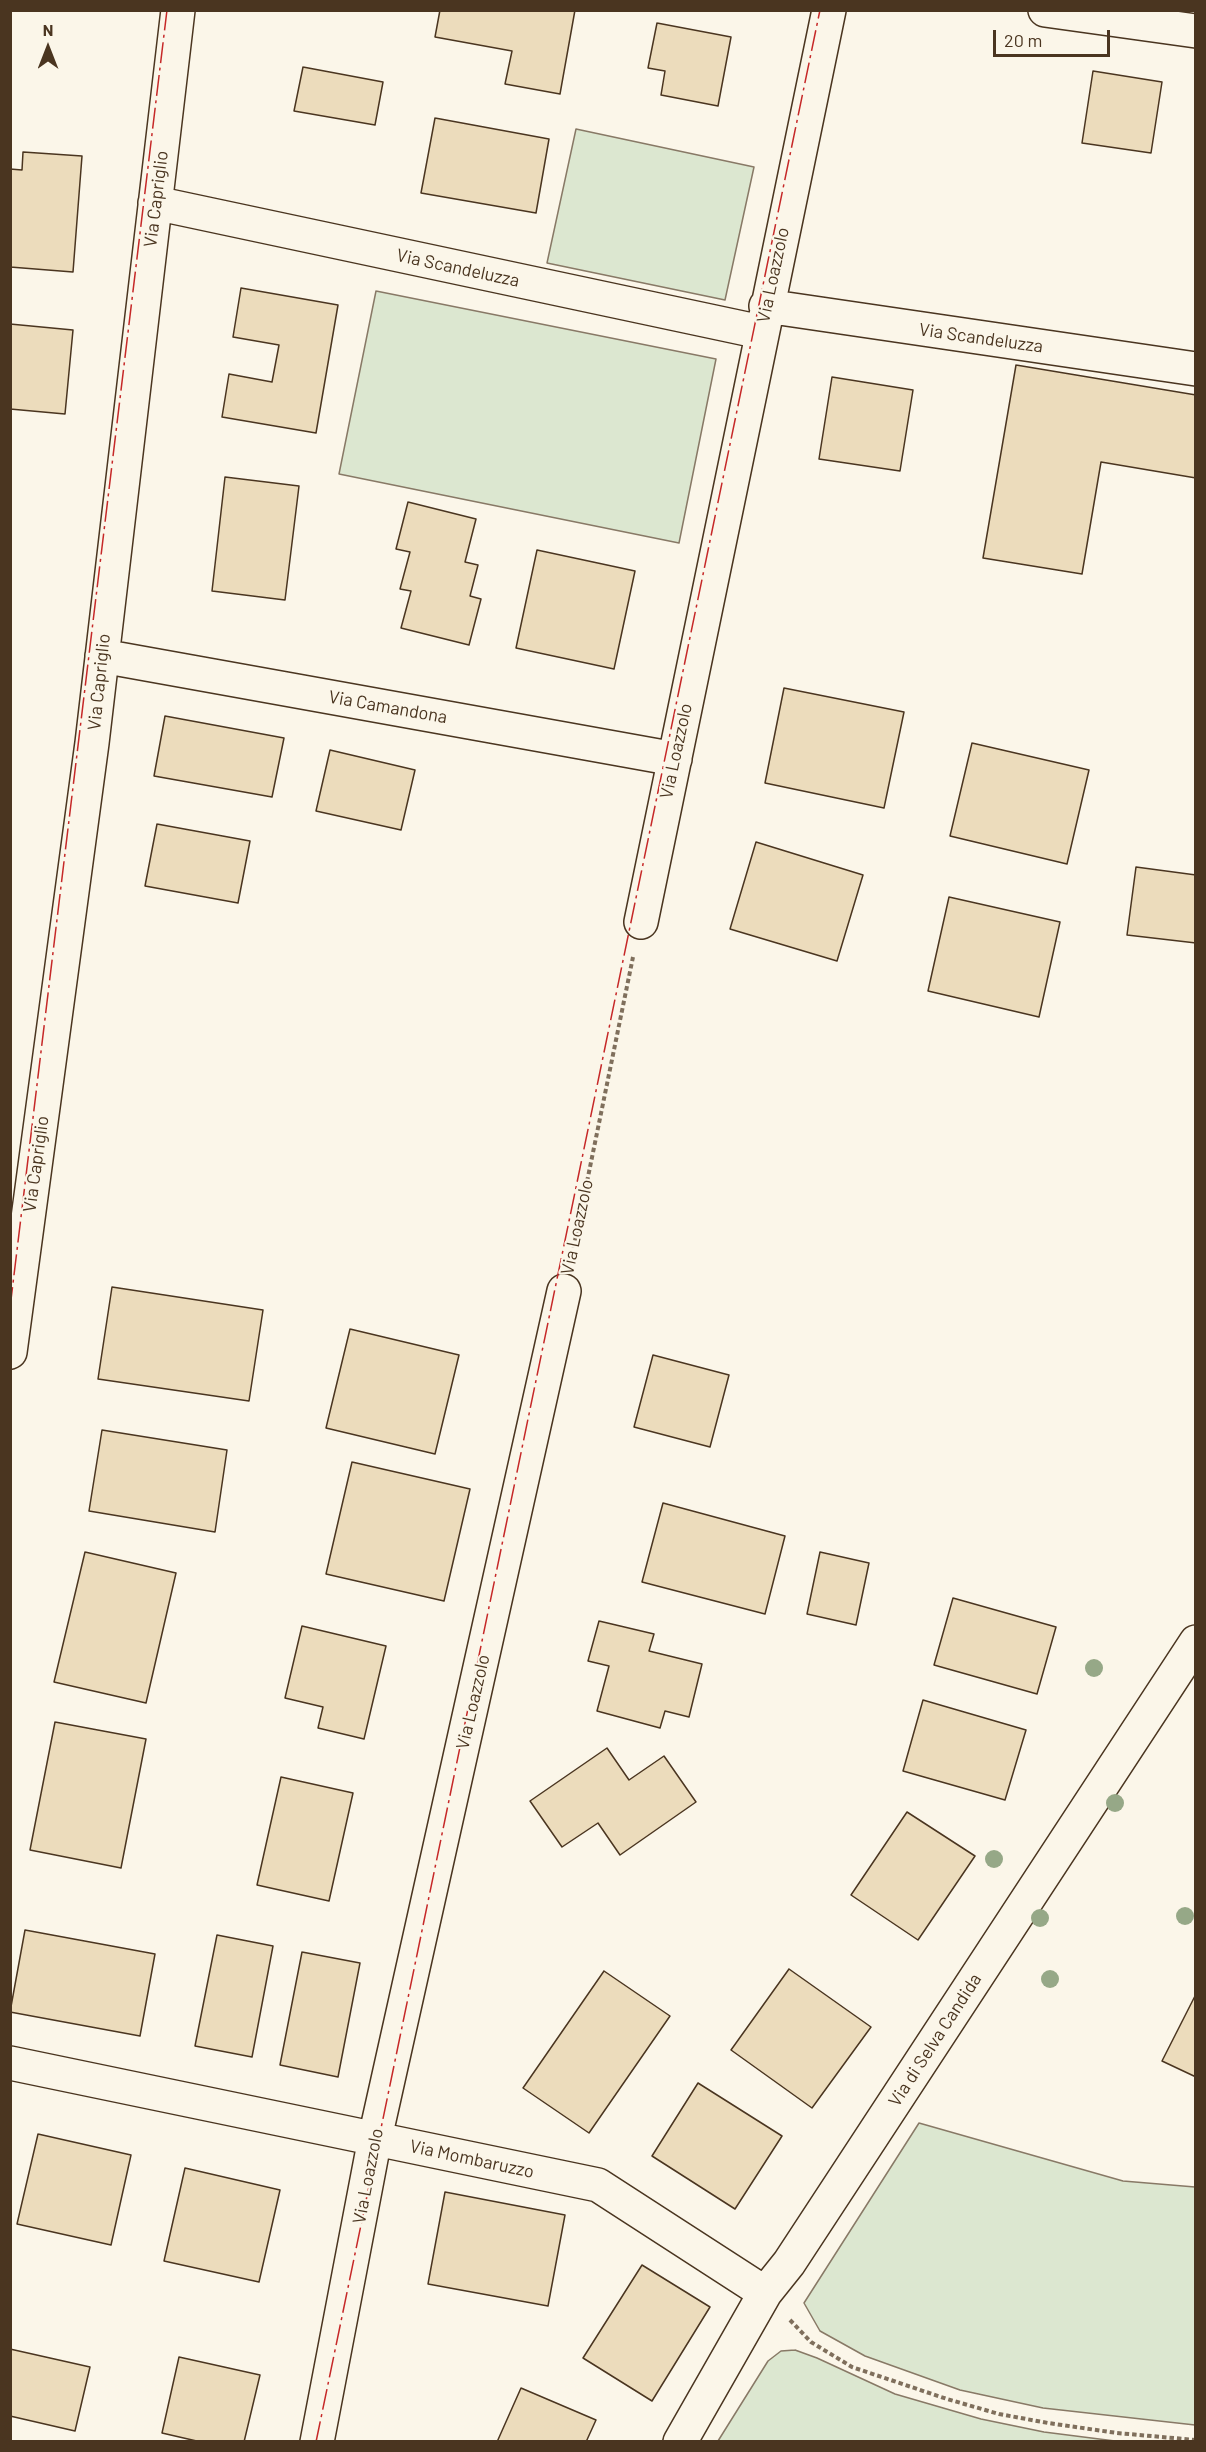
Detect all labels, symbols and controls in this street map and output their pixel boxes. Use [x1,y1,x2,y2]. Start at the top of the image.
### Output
north arrow [18,18,78,78]
scale bar [996,18,1113,56]
text: N [43,20,53,39]
text: 20 m [1004,29,1042,51]
street label: Via Capriglio [139,149,173,249]
street label: Via Loazzolo [752,225,794,325]
street label: Via Scandeluzza [395,244,521,292]
street label: Via Scandeluzza [918,319,1044,357]
street label: Via Capriglio [83,633,115,731]
street label: Via Camandona [327,686,449,728]
street label: Via Loazzolo [655,701,697,801]
street label: Via Capriglio [19,1114,53,1214]
street label: Via Loazzolo [556,1177,598,1277]
street label: Via Loazzolo [452,1652,494,1752]
street label: Via di Selva Candida [884,1969,986,2111]
street label: Via Loazzolo [348,2126,388,2226]
street label: Via Mombaruzzo [408,2135,536,2183]

